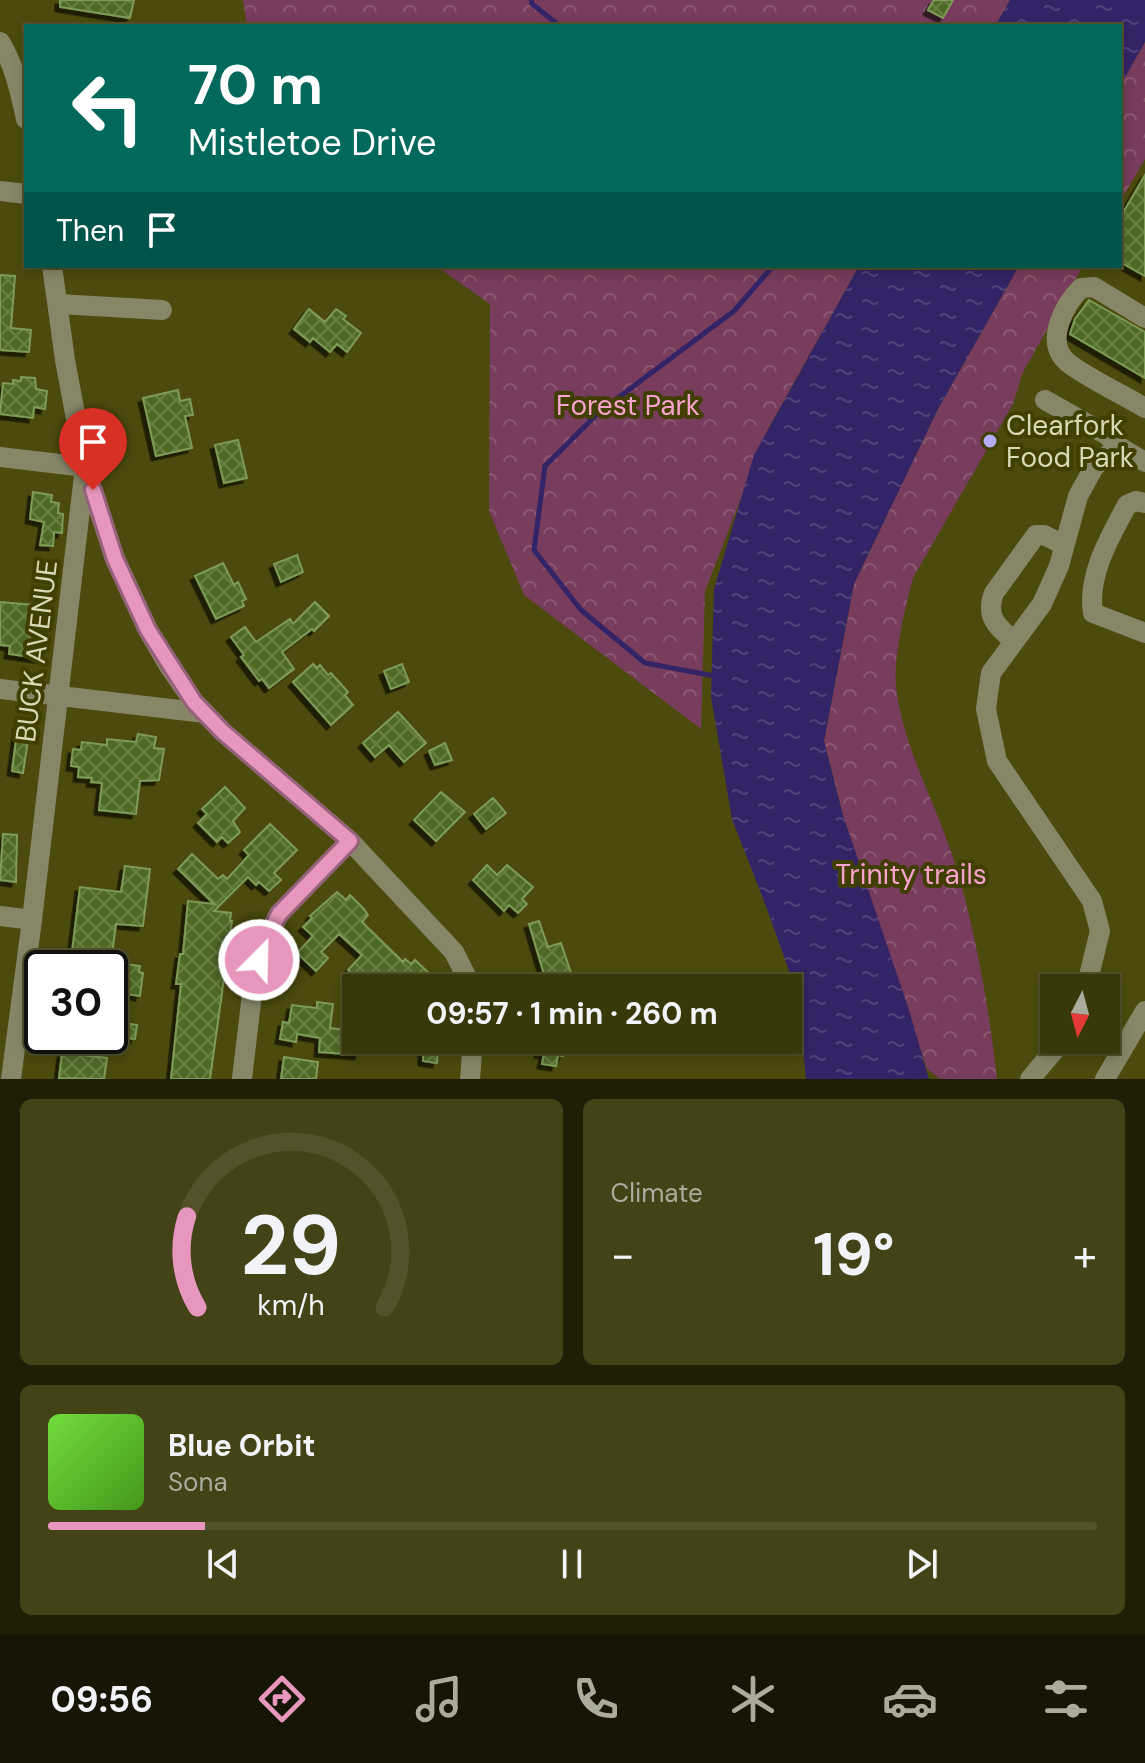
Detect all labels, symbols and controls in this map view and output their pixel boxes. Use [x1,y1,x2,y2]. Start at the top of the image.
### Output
text: 70 m [188,48,323,121]
icon: left [56,56,160,160]
text: Mistletoe Drive [188,119,436,166]
icon: arrive [140,208,184,252]
text: Then [56,211,124,250]
park label: Forest Park [556,387,700,424]
place label: Clearfork Food Park [1006,407,1134,476]
pin [59,408,127,490]
icon: arrive [71,420,115,464]
marker: Clearfork Food Park [981,432,999,450]
street label: BUCK AVENUE [7,558,66,744]
park label: Trinity trails [835,856,987,893]
position arrow [217,918,301,1002]
speed limit sign: 30 [24,950,128,1054]
north arrow [1040,974,1120,1054]
map controls [1040,974,1120,1054]
text: 09:57 · 1 min · 260 m [426,994,718,1033]
text: Climate [611,1176,703,1210]
text: 29 [241,1191,341,1300]
text: 19° [813,1215,895,1294]
text: − [611,1226,635,1284]
text: + [1073,1226,1097,1284]
text: km/h [257,1287,325,1324]
text: Blue Orbit [168,1426,315,1465]
text: Sona [168,1465,228,1499]
icon: previous [201,1542,245,1586]
icon: pause [550,1542,594,1586]
icon: next [900,1542,944,1586]
icon: directions [254,1671,310,1727]
icon: music [411,1671,467,1727]
icon: phone [568,1671,624,1727]
icon: climate [725,1671,781,1727]
icon: car [882,1671,938,1727]
icon: filters [1038,1671,1094,1727]
text: 09:56 [50,1676,153,1723]

